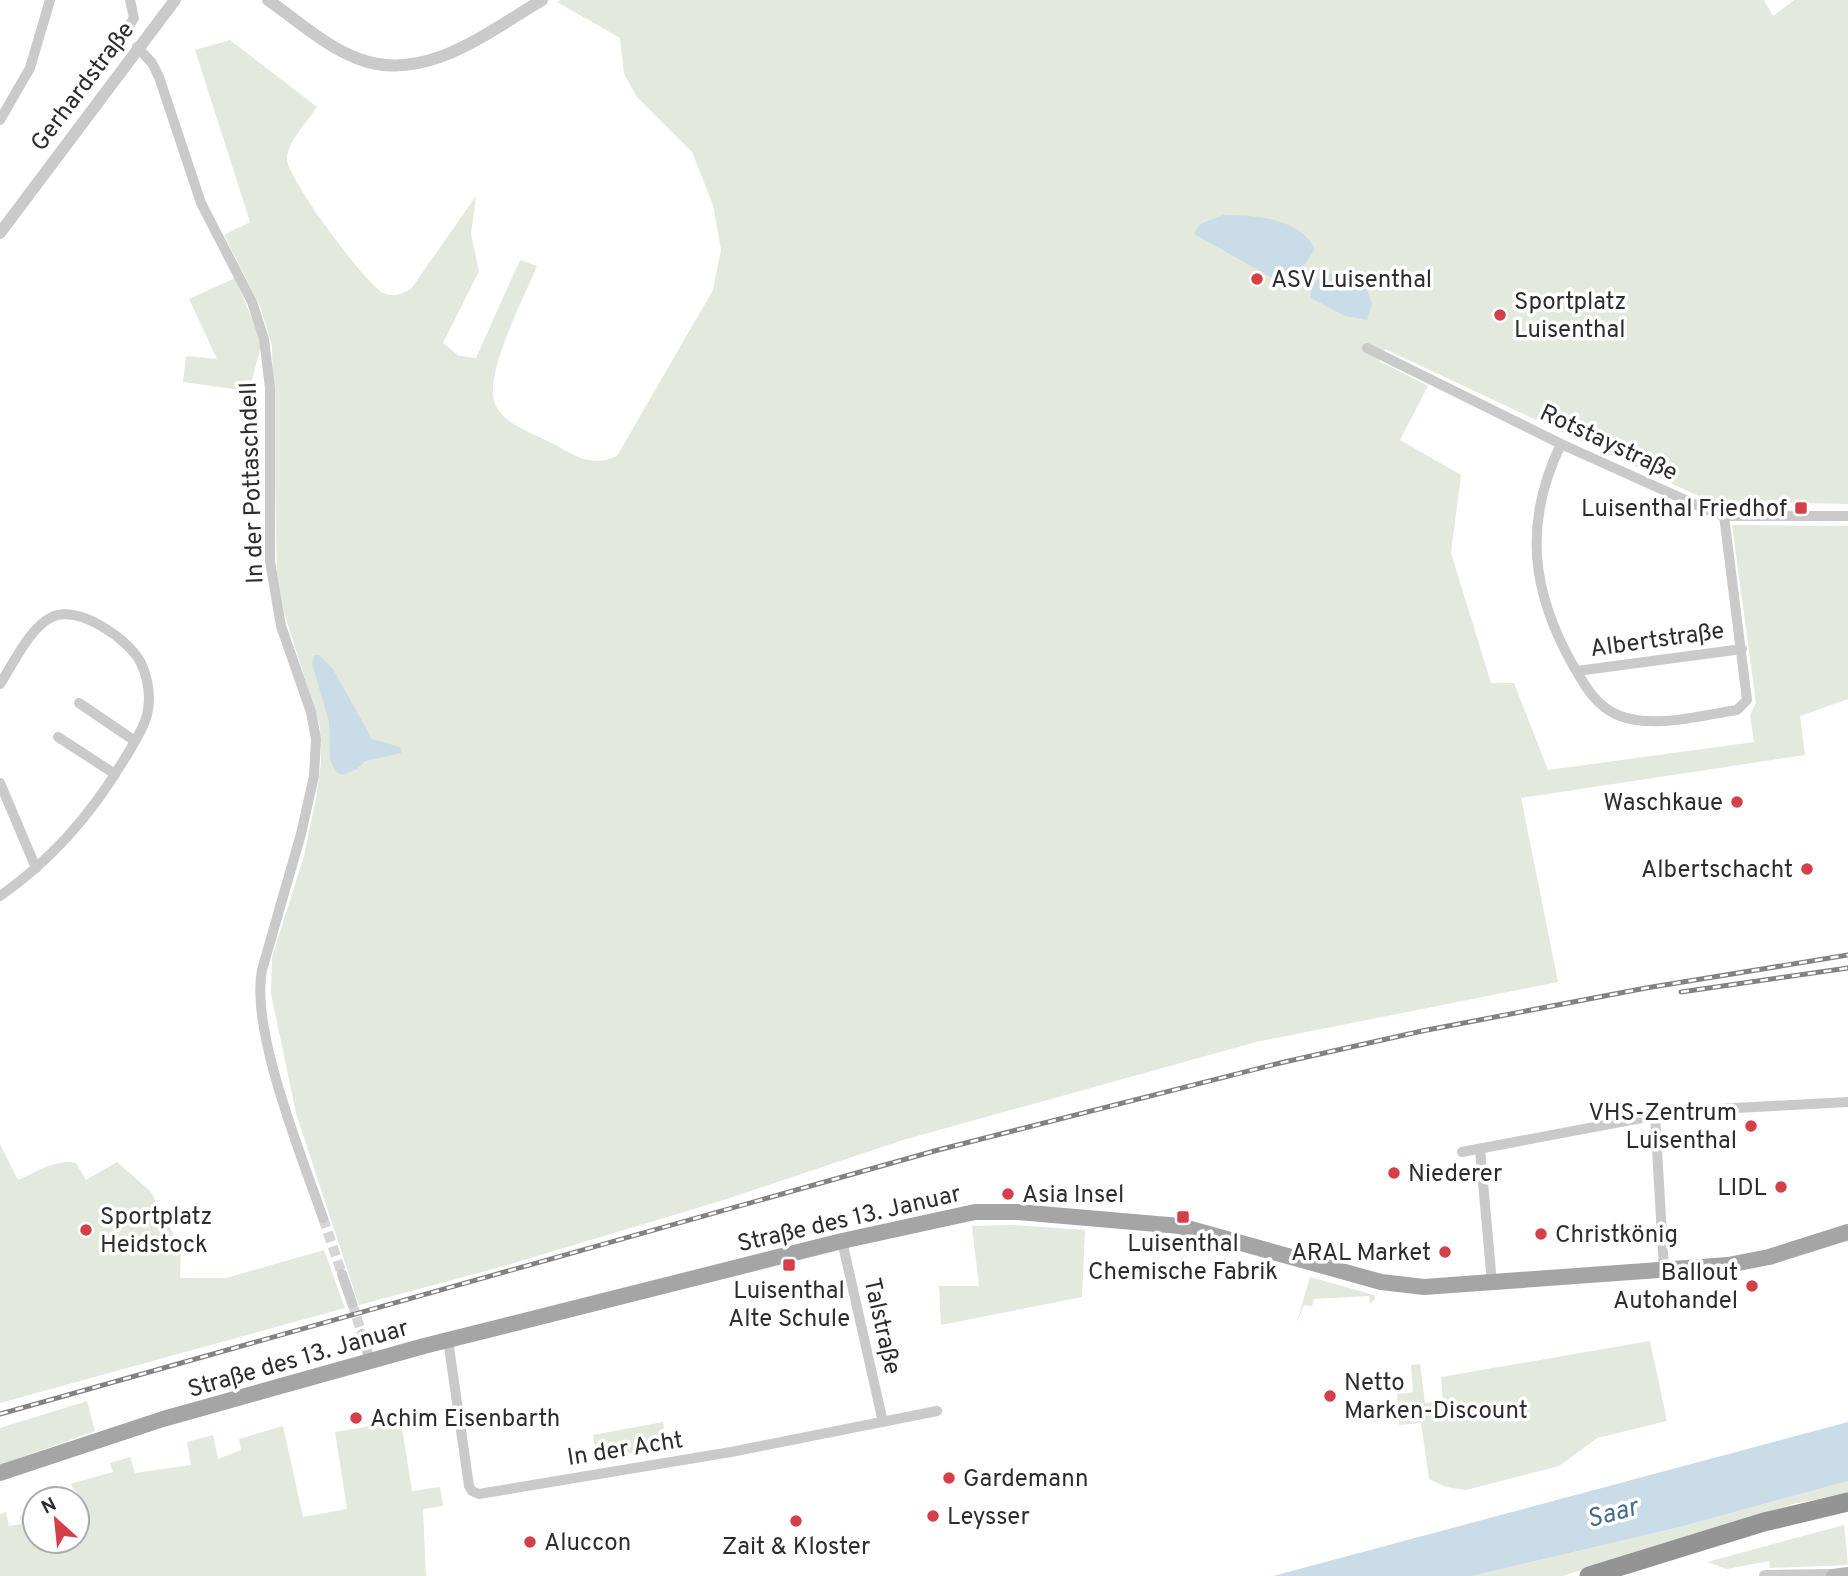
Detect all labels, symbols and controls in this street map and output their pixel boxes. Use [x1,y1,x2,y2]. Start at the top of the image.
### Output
street label: Gerhardstraße [25,17,142,158]
place label: ASV Luisenthal [1271,266,1432,296]
marker: ASV Luisenthal [1249,271,1265,287]
place label: Sportplatz Luisenthal [1514,288,1627,346]
marker: Sportplatz Luisenthal [1492,307,1508,323]
street label: In der Pottaschdell [234,382,272,584]
street label: Rotstaystraße [1534,399,1682,489]
place label: Luisenthal Friedhof [1581,495,1787,525]
marker: Luisenthal Friedhof [1793,500,1809,516]
street label: Albertstraße [1588,617,1726,665]
place label: Waschkaue [1603,789,1723,819]
marker: Waschkaue [1729,794,1745,810]
place label: Albertschacht [1641,856,1793,886]
marker: Albertschacht [1799,861,1815,877]
place label: VHS-Zentrum Luisenthal [1589,1099,1737,1157]
marker: VHS-Zentrum Luisenthal [1743,1118,1759,1134]
place label: Niederer [1408,1160,1502,1190]
marker: Niederer [1386,1165,1402,1181]
place label: LIDL [1717,1174,1767,1204]
marker: LIDL [1773,1179,1789,1195]
street label: Straße des 13. Januar [735,1180,964,1260]
place label: Asia Insel [1022,1181,1124,1211]
marker: Asia Insel [1000,1186,1016,1202]
place label: Sportplatz Heidstock [100,1203,213,1261]
marker: Luisenthal Chemische Fabrik [1175,1209,1191,1225]
place label: Christkönig [1555,1221,1678,1251]
marker: Sportplatz Heidstock [78,1222,94,1238]
marker: Christkönig [1533,1226,1549,1242]
place label: Luisenthal Chemische Fabrik [1088,1230,1278,1288]
place label: ARAL Market [1291,1239,1431,1269]
marker: ARAL Market [1437,1244,1453,1260]
marker: Luisenthal Alte Schule [781,1257,797,1273]
place label: Ballout Autohandel [1613,1259,1738,1317]
street label: Talstraße [855,1275,907,1378]
place label: Luisenthal Alte Schule [728,1277,850,1335]
marker: Ballout Autohandel [1744,1278,1760,1294]
street label: Straße des 13. Januar [185,1314,412,1406]
place label: Netto Marken-Discount [1344,1369,1528,1427]
marker: Netto Marken-Discount [1322,1388,1338,1404]
place label: Achim Eisenbarth [370,1405,560,1435]
marker: Achim Eisenbarth [348,1410,364,1426]
street label: In der Acht [565,1426,685,1474]
place label: Gardemann [963,1465,1089,1495]
marker: Gardemann [941,1470,957,1486]
north arrow [21,1485,91,1555]
water label: Saar [1583,1491,1644,1537]
text: N [38,1493,61,1520]
place label: Leysser [947,1503,1030,1533]
marker: Leysser [925,1508,941,1524]
marker: Zait & Kloster [788,1513,804,1529]
place label: Aluccon [544,1529,631,1559]
place label: Zait & Kloster [722,1533,870,1563]
marker: Aluccon [522,1534,538,1550]

